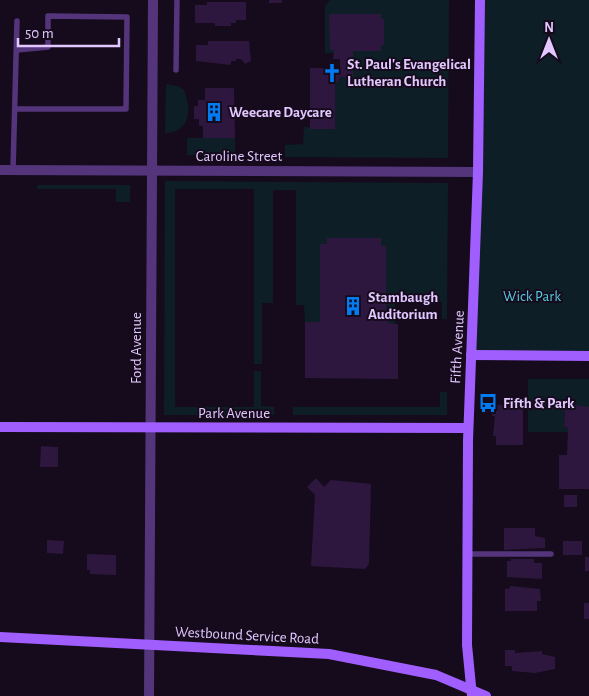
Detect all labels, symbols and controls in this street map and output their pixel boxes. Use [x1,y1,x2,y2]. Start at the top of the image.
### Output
scale bar [18,15,119,47]
north arrow [524,15,574,65]
text: N [544,21,554,35]
text: 50 m [25,26,54,41]
place label: St. Paul's Evangelical Lutheran Church [347,57,471,89]
church icon: St. Paul's Evangelical Lutheran Church [321,62,343,84]
building icon: Weecare Daycare [203,101,225,123]
place label: Weecare Daycare [229,105,332,120]
street label: Caroline Street [196,149,282,164]
park label: Wick Park [503,289,561,304]
place label: Stambaugh Auditorium [368,290,438,322]
building icon: Stambaugh Auditorium [342,295,364,317]
street label: Fifth Avenue [448,310,467,384]
street label: Ford Avenue [129,312,144,384]
bus stop icon: Fifth & Park [477,392,499,414]
place label: Fifth & Park [503,396,575,411]
street label: Park Avenue [198,406,270,421]
street label: Westbound Service Road [175,624,320,647]

